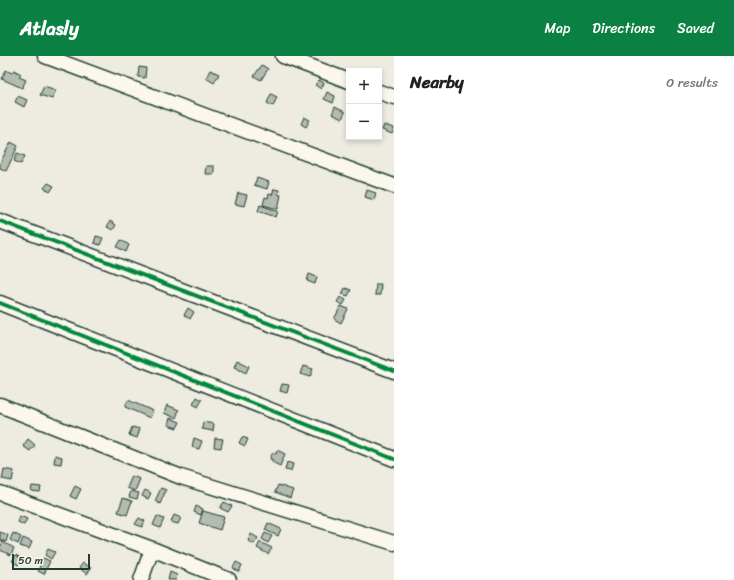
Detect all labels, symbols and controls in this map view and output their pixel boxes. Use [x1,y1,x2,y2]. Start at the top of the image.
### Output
text: Atlasly [20,12,79,45]
text: Map [544,16,570,41]
text: Directions [592,16,655,41]
text: Saved [677,16,714,41]
text: Nearby [410,67,464,97]
map controls [346,68,382,140]
button: + [346,68,382,104]
text: 0 results [666,71,718,94]
button: − [346,104,382,140]
text: 50 m [18,551,43,570]
scale bar [12,552,90,571]

